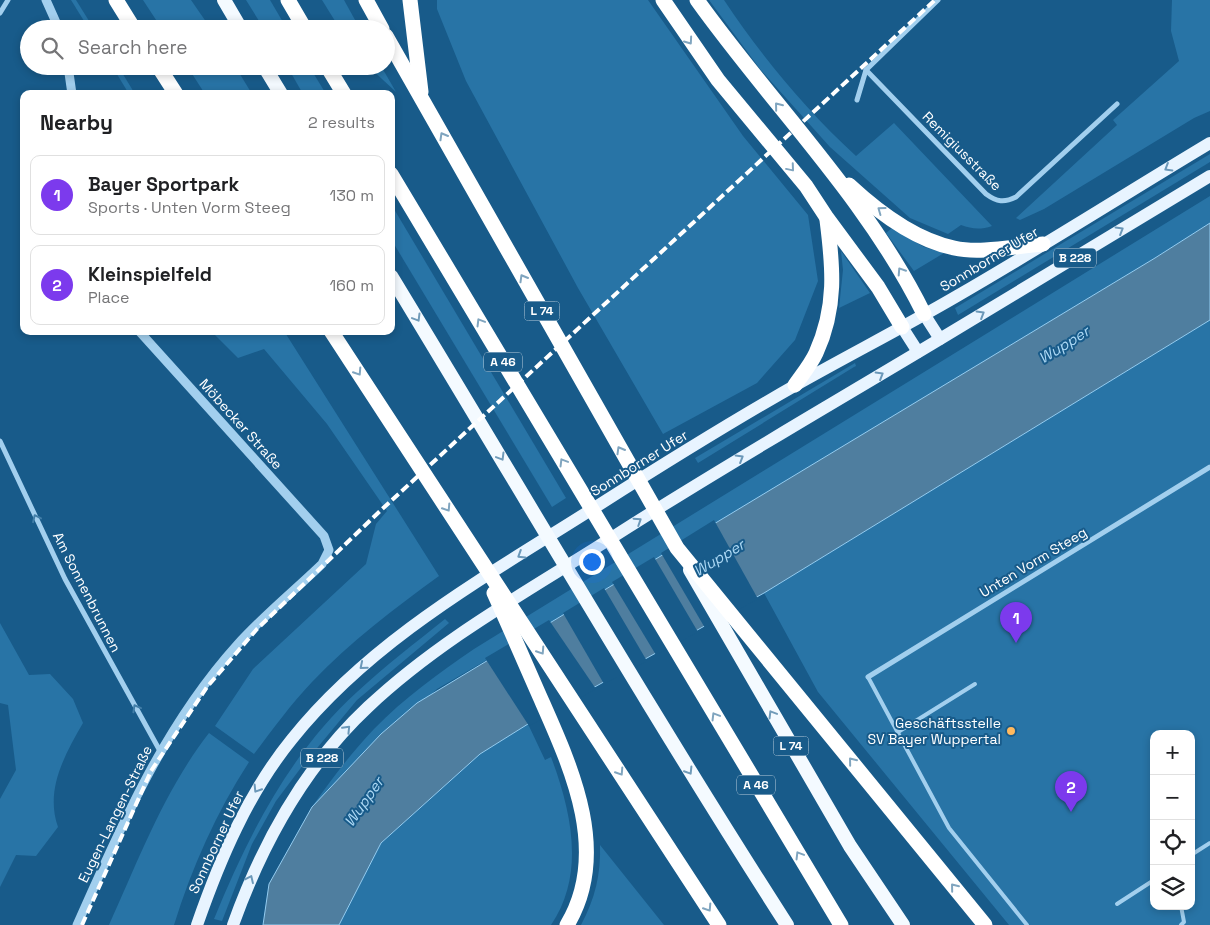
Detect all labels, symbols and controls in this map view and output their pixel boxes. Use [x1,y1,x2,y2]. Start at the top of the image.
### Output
search box [20,20,395,75]
icon: search [38,34,66,62]
text: Search here [78,35,188,60]
one-way arrow [684,35,692,44]
one-way arrow [776,103,784,112]
street label: Remigiusstraße [919,108,1005,194]
text: Nearby [40,109,113,136]
text: 2 results [308,112,375,133]
one-way arrow [439,133,449,142]
one-way arrow [785,162,794,171]
one-way arrow [1165,162,1174,172]
text: Bayer Sportpark [88,172,239,197]
text: 1 [53,185,61,206]
text: 130 m [330,185,374,206]
text: Sports · Unten Vorm Steeg [88,197,291,218]
one-way arrow [877,207,887,216]
street label: Sonnborner Ufer [936,222,1042,296]
one-way arrow [1115,227,1124,237]
road number: B 228 [1054,248,1096,268]
text: Kleinspielfeld [88,262,212,287]
one-way arrow [898,268,908,277]
one-way arrow [519,274,529,283]
text: 2 [52,275,62,296]
text: 160 m [329,275,374,296]
text: Place [88,287,130,308]
road number: L 74 [524,302,560,321]
one-way arrow [976,311,985,321]
one-way arrow [410,313,420,322]
one-way arrow [476,319,486,328]
water label: Wupper [1035,321,1094,368]
road number: A 46 [484,352,522,372]
one-way arrow [352,366,361,376]
one-way arrow [874,371,883,381]
street label: Möbecker Straße [196,375,286,473]
street label: Sonnborner Ufer [587,426,691,500]
one-way arrow [617,446,627,455]
one-way arrow [494,451,504,460]
one-way arrow [734,454,743,464]
one-way arrow [560,458,570,467]
one-way arrow [441,502,450,512]
one-way arrow [32,514,43,523]
one-way arrow [632,518,641,527]
street label: Unten Vorm Steeg [976,523,1090,601]
street label: Am Sonnenbrunnen [49,529,125,655]
water label: Wupper [690,534,749,580]
one-way arrow [517,548,526,558]
your location [579,549,605,575]
pin: 1 [1000,602,1032,643]
one-way arrow [535,645,544,655]
one-way arrow [360,661,369,670]
one-way arrow [132,705,142,714]
one-way arrow [768,710,778,719]
one-way arrow [712,712,722,721]
place label: Geschäftsstelle SV Bayer Wuppertal [868,714,1001,748]
one-way arrow [341,725,350,734]
marker: Geschäftsstelle SV Bayer Wuppertal [1005,725,1017,737]
map controls [1150,730,1195,910]
button: + [1150,730,1195,775]
road number: L 74 [774,736,808,756]
street label: Eugen-Langen-Straße [74,742,156,886]
road number: B 228 [301,748,343,768]
one-way arrow [849,758,857,767]
one-way arrow [683,765,693,774]
one-way arrow [613,767,623,776]
pin: 2 [1055,771,1087,812]
water label: Wupper [340,772,388,830]
button: − [1150,775,1195,820]
road number: A 46 [737,776,775,794]
one-way arrow [254,783,264,792]
street label: Sonnborner Ufer [184,788,248,896]
button: locate [1150,820,1195,865]
one-way arrow [795,852,805,861]
button: layers [1150,865,1195,910]
one-way arrow [244,875,255,884]
one-way arrow [952,884,960,893]
one-way arrow [702,903,712,912]

